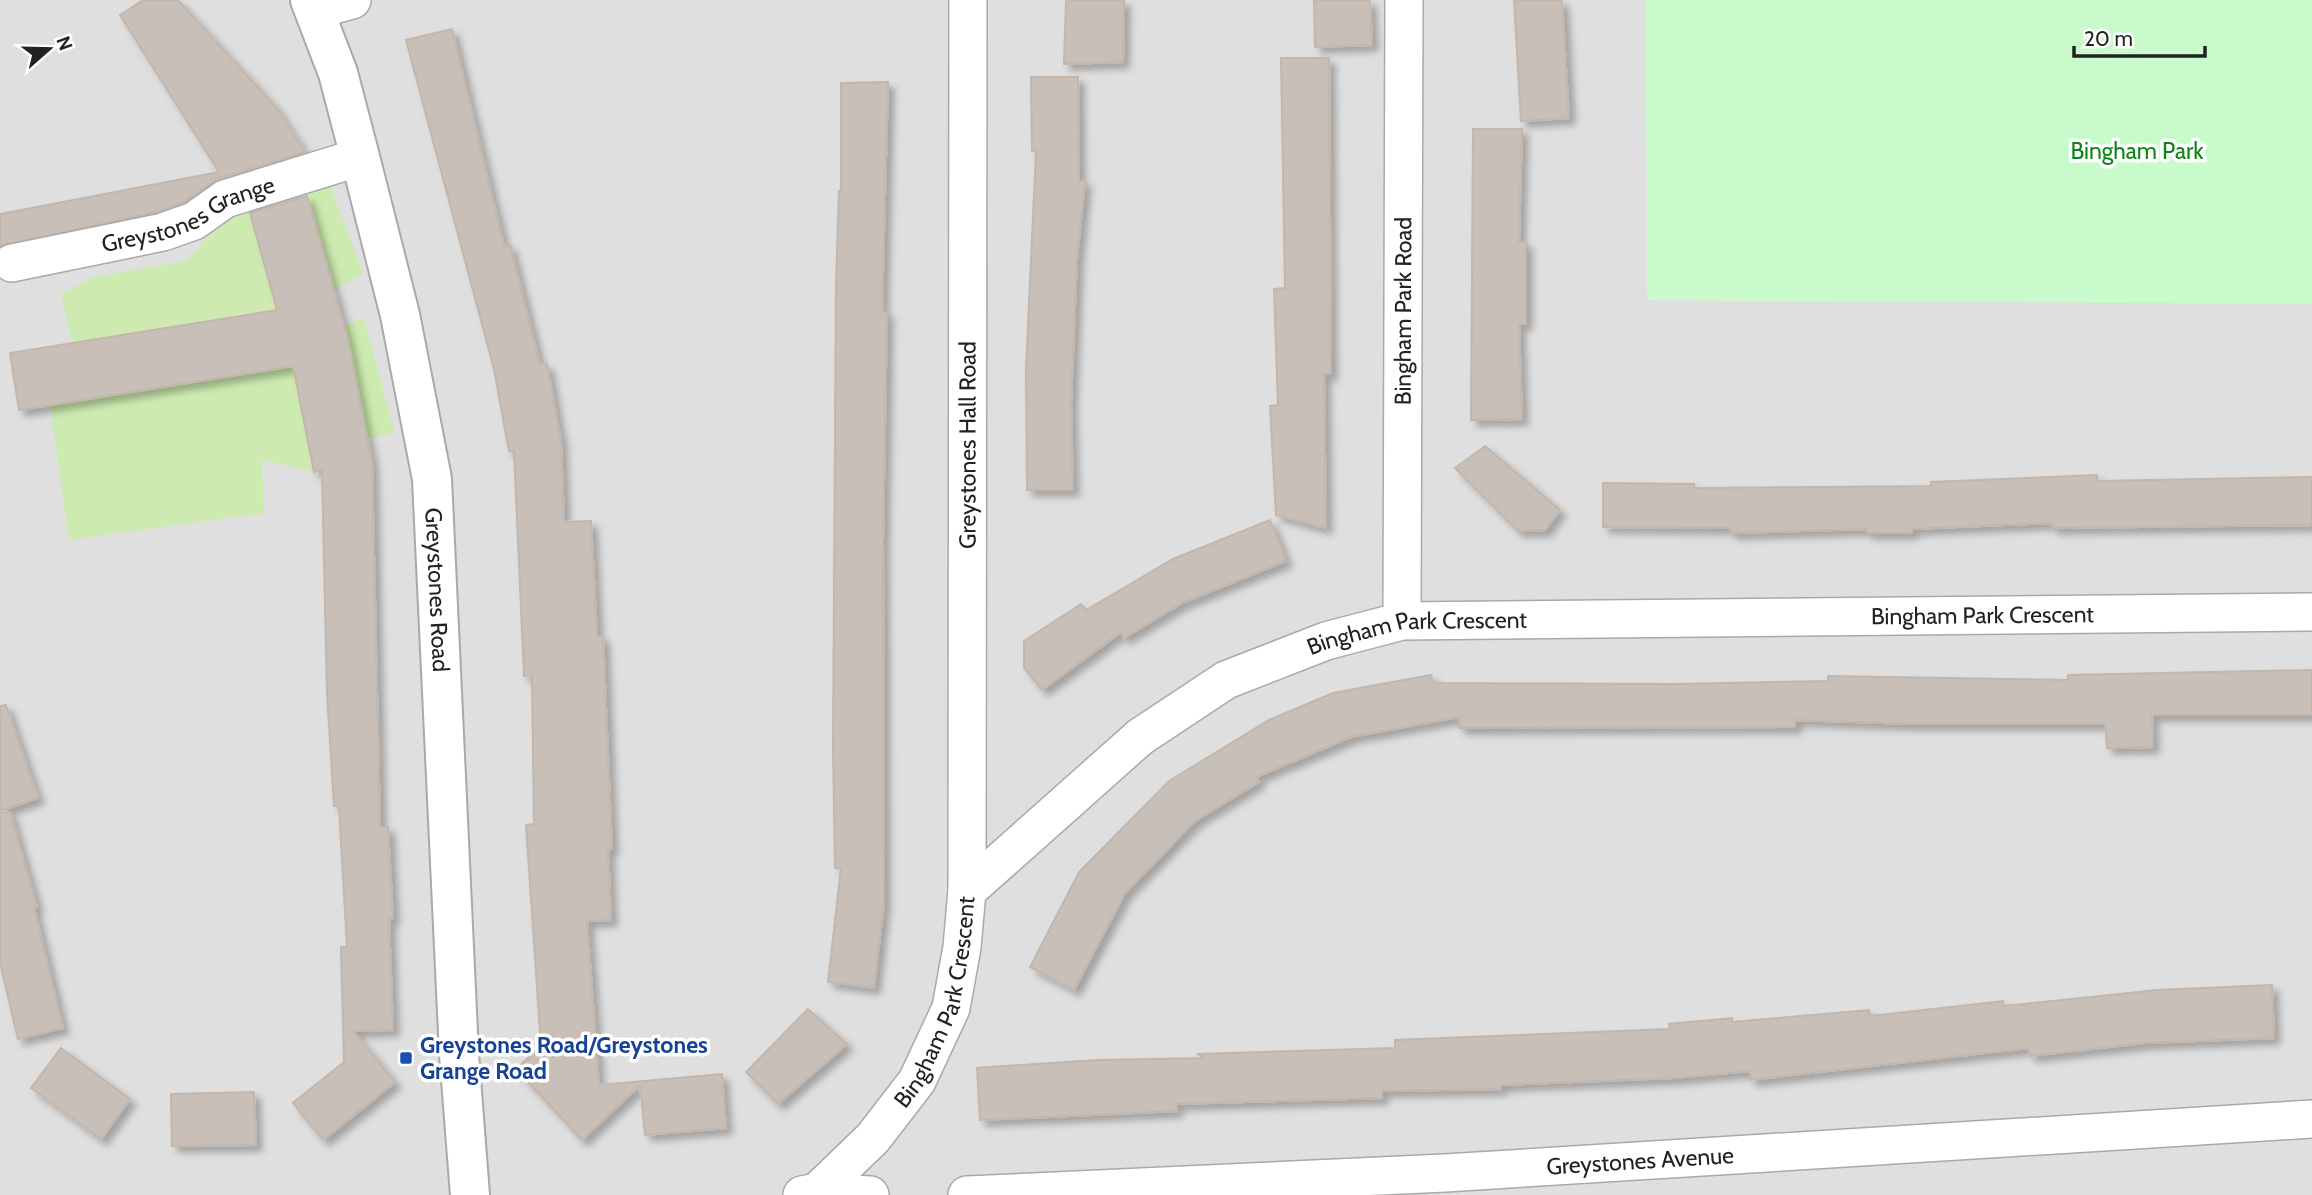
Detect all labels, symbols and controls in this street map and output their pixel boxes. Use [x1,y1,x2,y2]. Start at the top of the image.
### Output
north arrow [14,14,84,84]
scale bar [2074,14,2205,58]
text: 20 m [2084,26,2133,51]
text: N [51,33,78,54]
park label: Bingham Park [2070,137,2204,165]
street label: Greystones Grange [99,170,278,258]
street label: Bingham Park Road [1389,217,1417,405]
street label: Greystones Hall Road [953,341,982,549]
street label: Greystones Road [419,507,455,673]
street label: Bingham Park Crescent [1871,600,2094,630]
street label: Bingham Park Crescent [1303,606,1527,661]
street label: Bingham Park Crescent [888,895,980,1113]
place label: Greystones Road/Greystones Grange Road [420,1031,708,1085]
marker: Greystones Road/Greystones Grange Road [398,1050,414,1066]
street label: Greystones Avenue [1546,1141,1735,1181]

